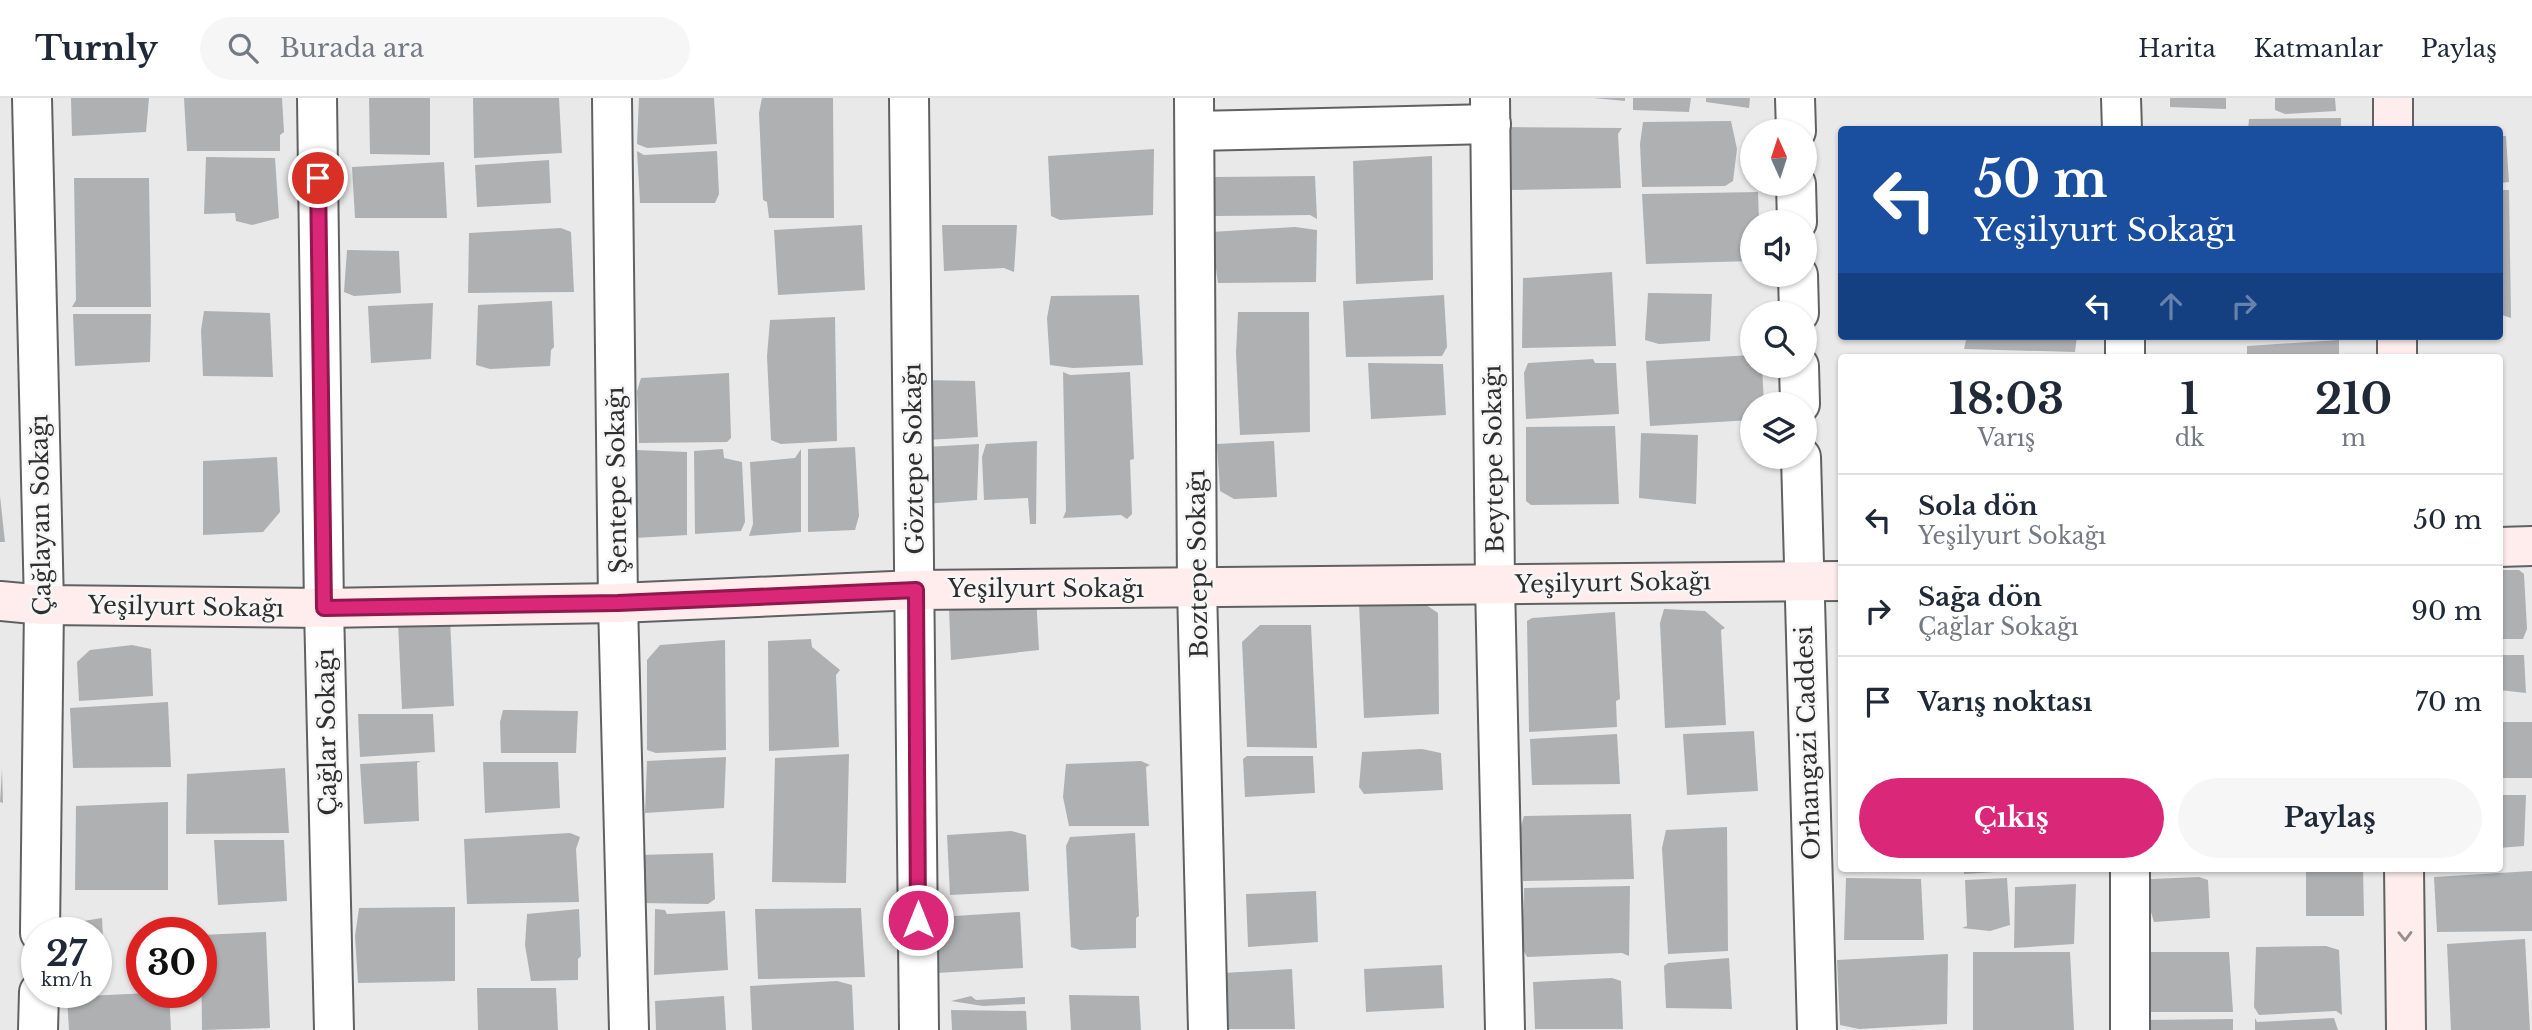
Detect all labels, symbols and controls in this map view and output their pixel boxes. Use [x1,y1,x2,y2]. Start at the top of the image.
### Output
search box [200,17,690,80]
text: Turnly [35,28,158,69]
icon: search [224,29,262,67]
text: Burada ara [280,32,424,64]
text: Harita [2138,34,2216,63]
text: Katmanlar [2254,34,2383,63]
text: Paylaş [2421,34,2497,63]
north arrow [1740,119,1816,196]
map controls [1740,119,1817,469]
pin [288,148,348,208]
text: 50 m [1974,149,2107,210]
icon: left [1859,154,1950,245]
icon: arrive [299,159,337,197]
button: sound [1740,210,1817,287]
text: Yeşilyurt Sokağı [1974,210,2236,250]
icon: left [2079,287,2117,325]
icon: ahead [2152,287,2190,325]
icon: right [2225,287,2263,325]
button: search [1740,301,1817,378]
street label: Göztepe Sokağı [897,363,930,555]
street label: Beytepe Sokağı [1477,364,1510,554]
text: 18:03 [1949,373,2064,425]
text: 1 [2180,373,2199,425]
text: 210 [2315,373,2392,425]
street label: Şentepe Sokağı [600,386,633,574]
button: layers [1740,392,1817,469]
street label: Çağlayan Sokağı [24,414,57,616]
text: Varış [1977,424,2035,452]
text: dk [2175,424,2204,452]
text: m [2341,424,2366,452]
street label: Boztepe Sokağı [1181,469,1214,659]
text: Sola dön [1918,490,2038,522]
icon: left [1859,501,1897,539]
text: 50 m [2413,504,2482,536]
text: Yeşilyurt Sokağı [1918,522,2106,550]
street label: Yeşilyurt Sokağı [1514,566,1711,599]
street label: Yeşilyurt Sokağı [947,574,1144,603]
text: Sağa dön [1918,581,2042,613]
street label: Yeşilyurt Sokağı [87,590,284,623]
icon: right [1859,592,1897,630]
text: 90 m [2411,595,2482,627]
text: Çağlar Sokağı [1918,613,2079,641]
street label: Orhangazi Caddesi [1789,625,1826,861]
street label: Çağlar Sokağı [311,648,342,816]
icon: arrive [1859,683,1897,721]
text: Varış noktası [1918,686,2093,718]
text: 70 m [2415,686,2482,718]
button: Çıkış [1859,778,2164,858]
button: Paylaş [2178,778,2482,858]
position arrow [881,883,955,957]
speed limit sign: 30 [126,917,217,1008]
one-way arrow [2397,931,2412,942]
text: 27 [46,932,87,975]
text: km/h [41,969,92,991]

